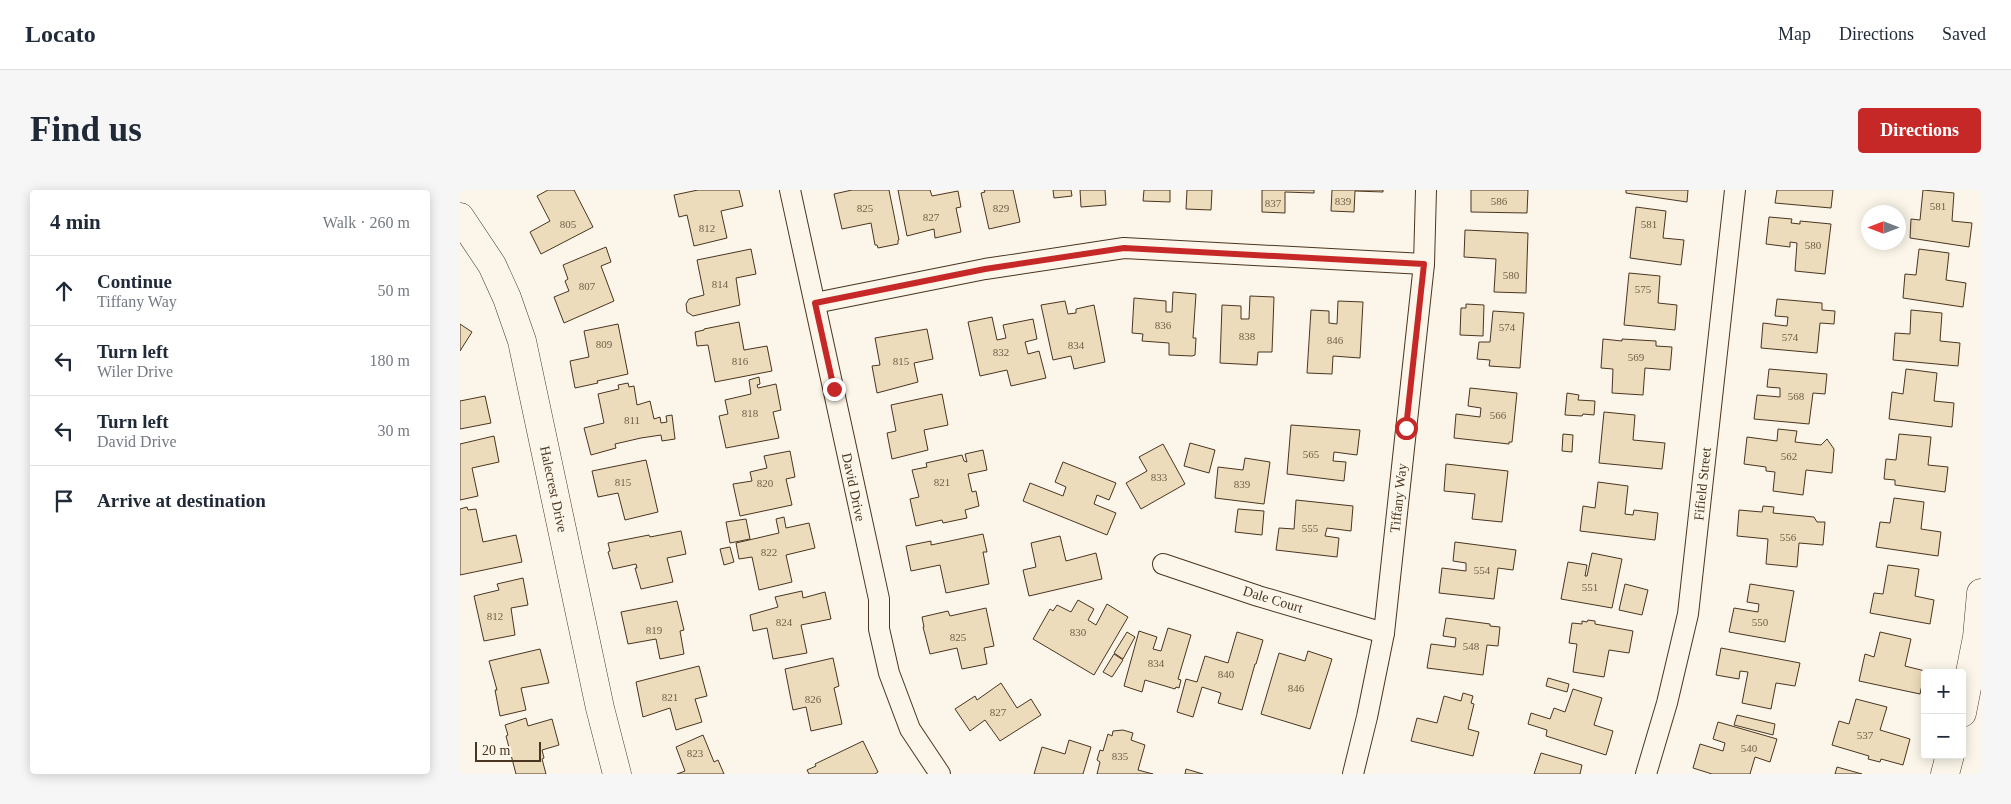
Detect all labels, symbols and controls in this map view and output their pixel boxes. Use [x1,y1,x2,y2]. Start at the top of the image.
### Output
text: Locato [25,21,96,47]
text: Map [1778,24,1811,44]
text: Directions [1839,24,1914,44]
text: Saved [1942,24,1986,44]
button: Directions [1858,108,1981,153]
text: Find us [30,110,142,149]
house number: 839 [1335,195,1352,207]
house number: 586 [1491,195,1508,207]
house number: 837 [1265,197,1282,209]
house number: 581 [1930,200,1946,212]
house number: 825 [857,202,874,214]
house number: 829 [993,202,1010,214]
north arrow [1861,205,1906,250]
text: 4 min [50,210,101,234]
house number: 827 [923,211,940,223]
text: Walk · 260 m [323,214,410,231]
house number: 805 [560,218,577,230]
house number: 581 [1641,218,1657,230]
house number: 812 [699,222,715,234]
house number: 580 [1805,239,1822,251]
house number: 580 [1503,269,1520,281]
text: Continue [97,271,172,292]
icon: ahead [50,277,78,305]
house number: 814 [712,278,729,290]
house number: 807 [579,280,596,292]
text: 50 m [378,282,410,299]
house number: 575 [1635,283,1652,295]
text: Tiffany Way [97,293,177,310]
house number: 836 [1155,319,1172,331]
house number: 574 [1499,321,1516,333]
house number: 838 [1239,330,1256,342]
house number: 574 [1782,331,1799,343]
house number: 846 [1327,334,1344,346]
house number: 809 [596,338,613,350]
house number: 834 [1068,339,1085,351]
text: Turn left [97,341,169,362]
house number: 832 [993,346,1009,358]
icon: left [50,347,78,375]
house number: 569 [1628,351,1645,363]
text: 180 m [370,352,410,369]
house number: 816 [732,355,749,367]
house number: 815 [893,355,910,367]
text: Wiler Drive [97,363,173,380]
route end [823,378,846,401]
house number: 568 [1788,390,1805,402]
house number: 818 [742,407,759,419]
house number: 566 [1490,409,1507,421]
text: Turn left [97,411,169,432]
house number: 811 [624,414,640,426]
icon: left [50,417,78,445]
route start [1395,417,1418,440]
text: 30 m [378,422,410,439]
text: David Drive [97,433,177,450]
street label: Halecrest Drive [537,444,570,534]
street label: Fifield Street [1691,447,1714,521]
house number: 565 [1303,448,1320,460]
house number: 562 [1781,450,1797,462]
street label: David Drive [839,452,868,523]
street label: Tiffany Way [1387,463,1410,534]
house number: 833 [1151,471,1168,483]
house number: 815 [615,476,632,488]
house number: 821 [934,476,950,488]
house number: 820 [757,477,774,489]
house number: 839 [1234,478,1251,490]
icon: arrive [50,487,78,515]
text: Arrive at destination [97,490,266,511]
house number: 555 [1302,522,1319,534]
house number: 556 [1780,531,1797,543]
house number: 822 [761,546,777,558]
house number: 554 [1474,564,1491,576]
house number: 551 [1582,581,1598,593]
street label: Dale Court [1241,583,1305,616]
house number: 812 [487,610,503,622]
house number: 824 [776,616,793,628]
house number: 550 [1752,616,1769,628]
house number: 819 [646,624,663,636]
house number: 830 [1070,626,1087,638]
house number: 825 [950,631,967,643]
house number: 548 [1463,640,1480,652]
house number: 834 [1148,657,1165,669]
house number: 840 [1218,668,1235,680]
map controls [1921,669,1966,759]
button: + [1921,669,1966,714]
house number: 846 [1288,682,1305,694]
house number: 821 [662,691,678,703]
house number: 826 [805,693,822,705]
house number: 827 [990,706,1007,718]
button: − [1921,714,1966,759]
house number: 537 [1857,729,1874,741]
scale bar [475,739,541,762]
house number: 540 [1741,742,1758,754]
text: 20 m [482,743,510,758]
house number: 823 [687,747,704,759]
house number: 835 [1112,750,1129,762]

